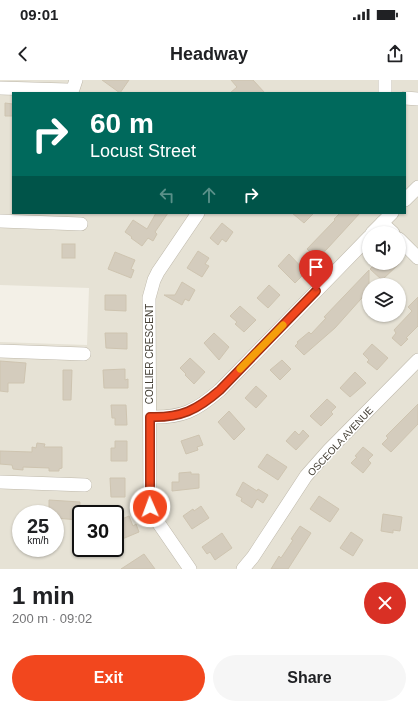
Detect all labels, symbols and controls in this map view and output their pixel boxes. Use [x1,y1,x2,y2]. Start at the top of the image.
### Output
text: 09:01 [20,6,58,23]
icon: back [12,43,34,65]
icon: share [384,43,406,65]
text: Headway [170,44,248,64]
icon: right [24,108,76,160]
text: 60 m [90,108,154,139]
text: Locust Street [90,141,196,161]
icon: left [156,184,178,206]
icon: ahead [198,184,220,206]
icon: right [240,184,262,206]
map controls [362,226,406,322]
button: sound [362,226,406,270]
pin [299,250,333,291]
icon: arrive [305,256,327,278]
button: layers [362,278,406,322]
street label: COLLIER CRESCENT [144,304,155,404]
street label: OSCEOLA AVENUE [306,404,375,478]
position arrow [129,486,171,528]
speed limit sign: 30 [72,505,124,557]
text: 25 [27,515,49,537]
text: km/h [27,535,49,546]
text: 1 min [12,582,75,609]
button: close [364,582,406,624]
text: 200 m · 09:02 [12,611,92,626]
button: Exit [12,655,205,701]
button: Share [213,655,406,701]

